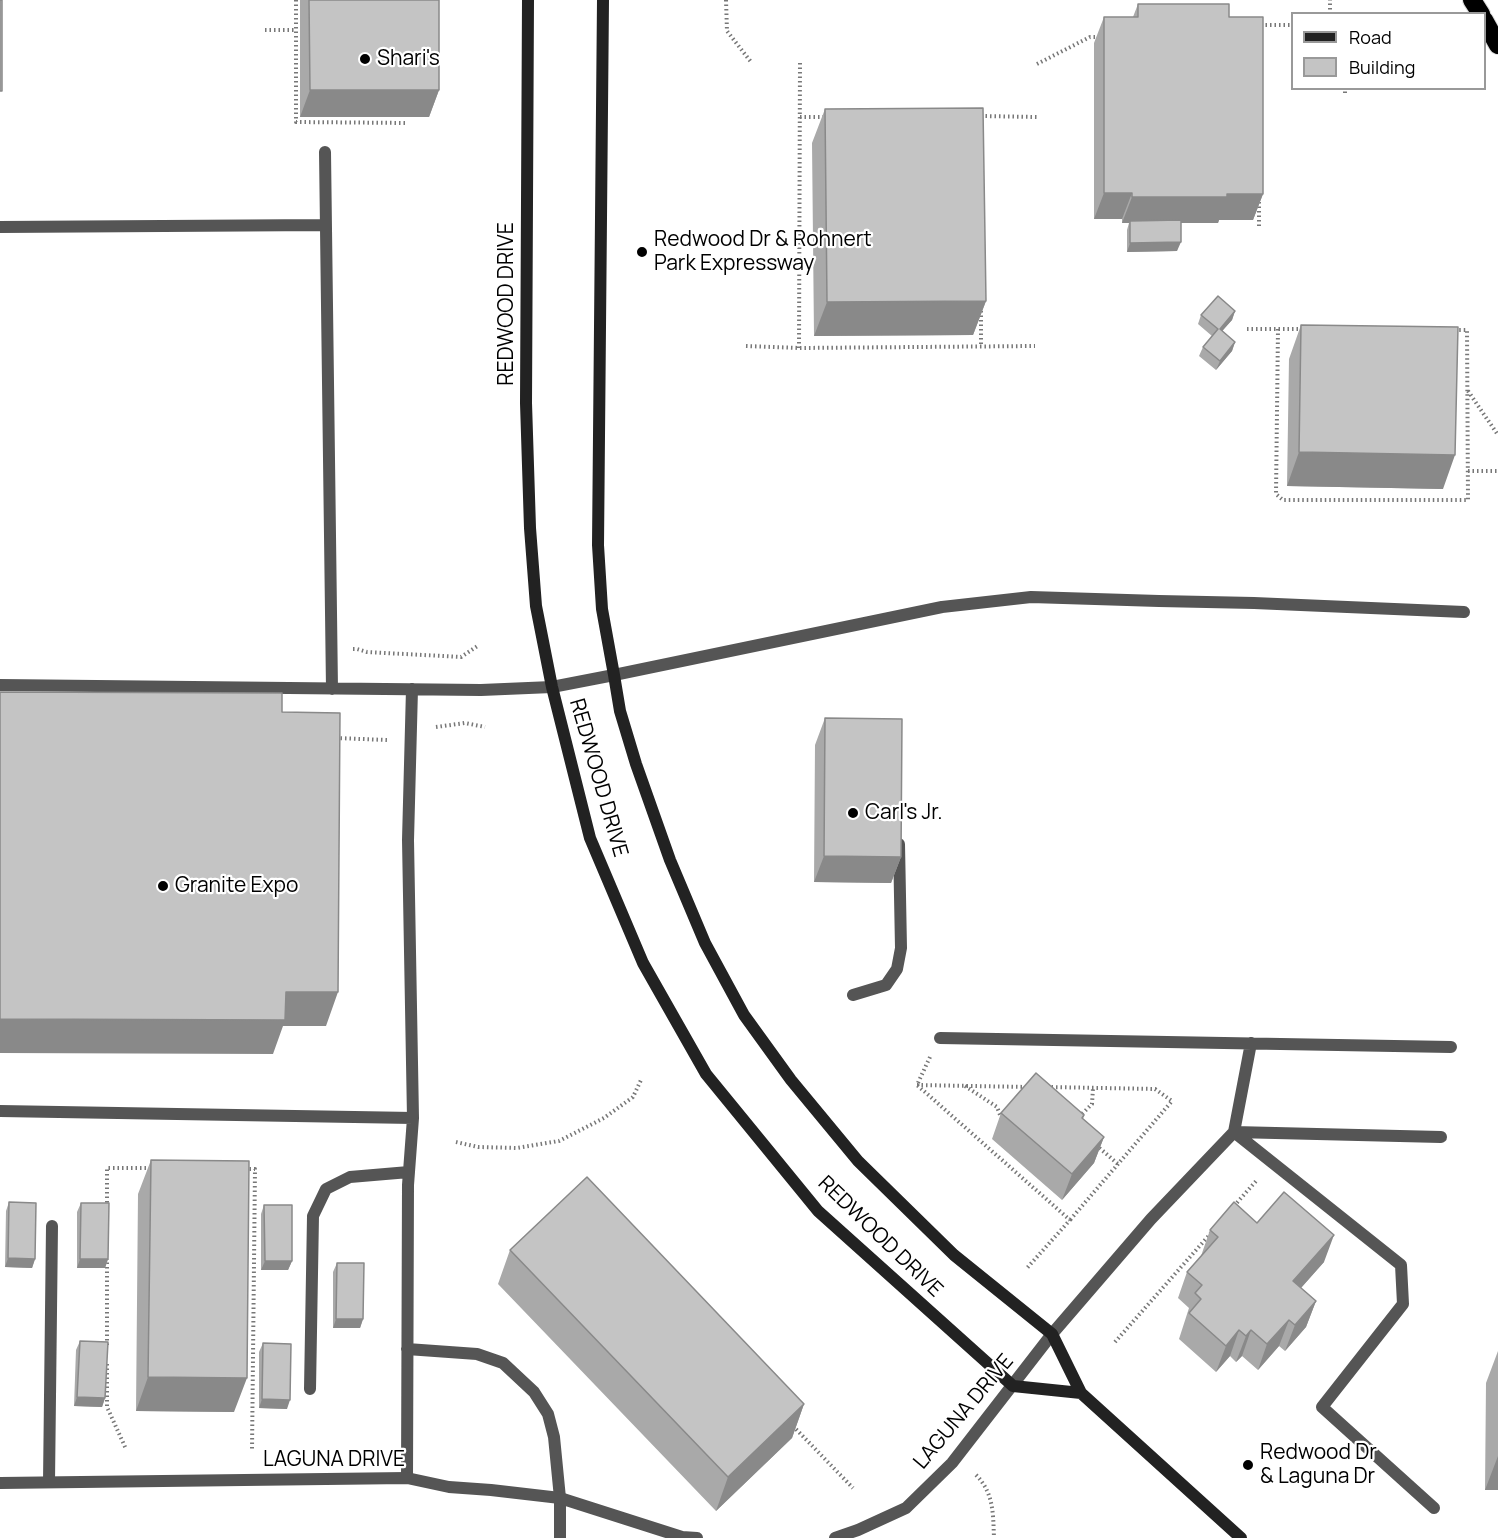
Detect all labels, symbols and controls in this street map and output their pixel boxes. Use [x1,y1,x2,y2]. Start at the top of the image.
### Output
legend [1291,12,1486,90]
text: Road [1349,25,1392,49]
place label: Shari's [377,46,440,72]
marker: Shari's [358,52,372,66]
text: Building [1349,55,1415,79]
street label: REDWOOD DRIVE [494,222,520,386]
place label: Redwood Dr & Rohnert Park Expressway [654,227,872,277]
marker: Redwood Dr & Rohnert Park Expressway [635,245,649,259]
street label: REDWOOD DRIVE [563,696,633,860]
place label: Carl's Jr. [865,800,943,826]
marker: Carl's Jr. [846,806,860,820]
place label: Granite Expo [175,873,298,899]
marker: Granite Expo [156,879,170,893]
street label: REDWOOD DRIVE [812,1171,948,1303]
street label: LAGUNA DRIVE [909,1350,1019,1474]
place label: Redwood Dr & Laguna Dr [1260,1440,1377,1490]
street label: LAGUNA DRIVE [263,1447,405,1473]
marker: Redwood Dr & Laguna Dr [1241,1458,1255,1472]

